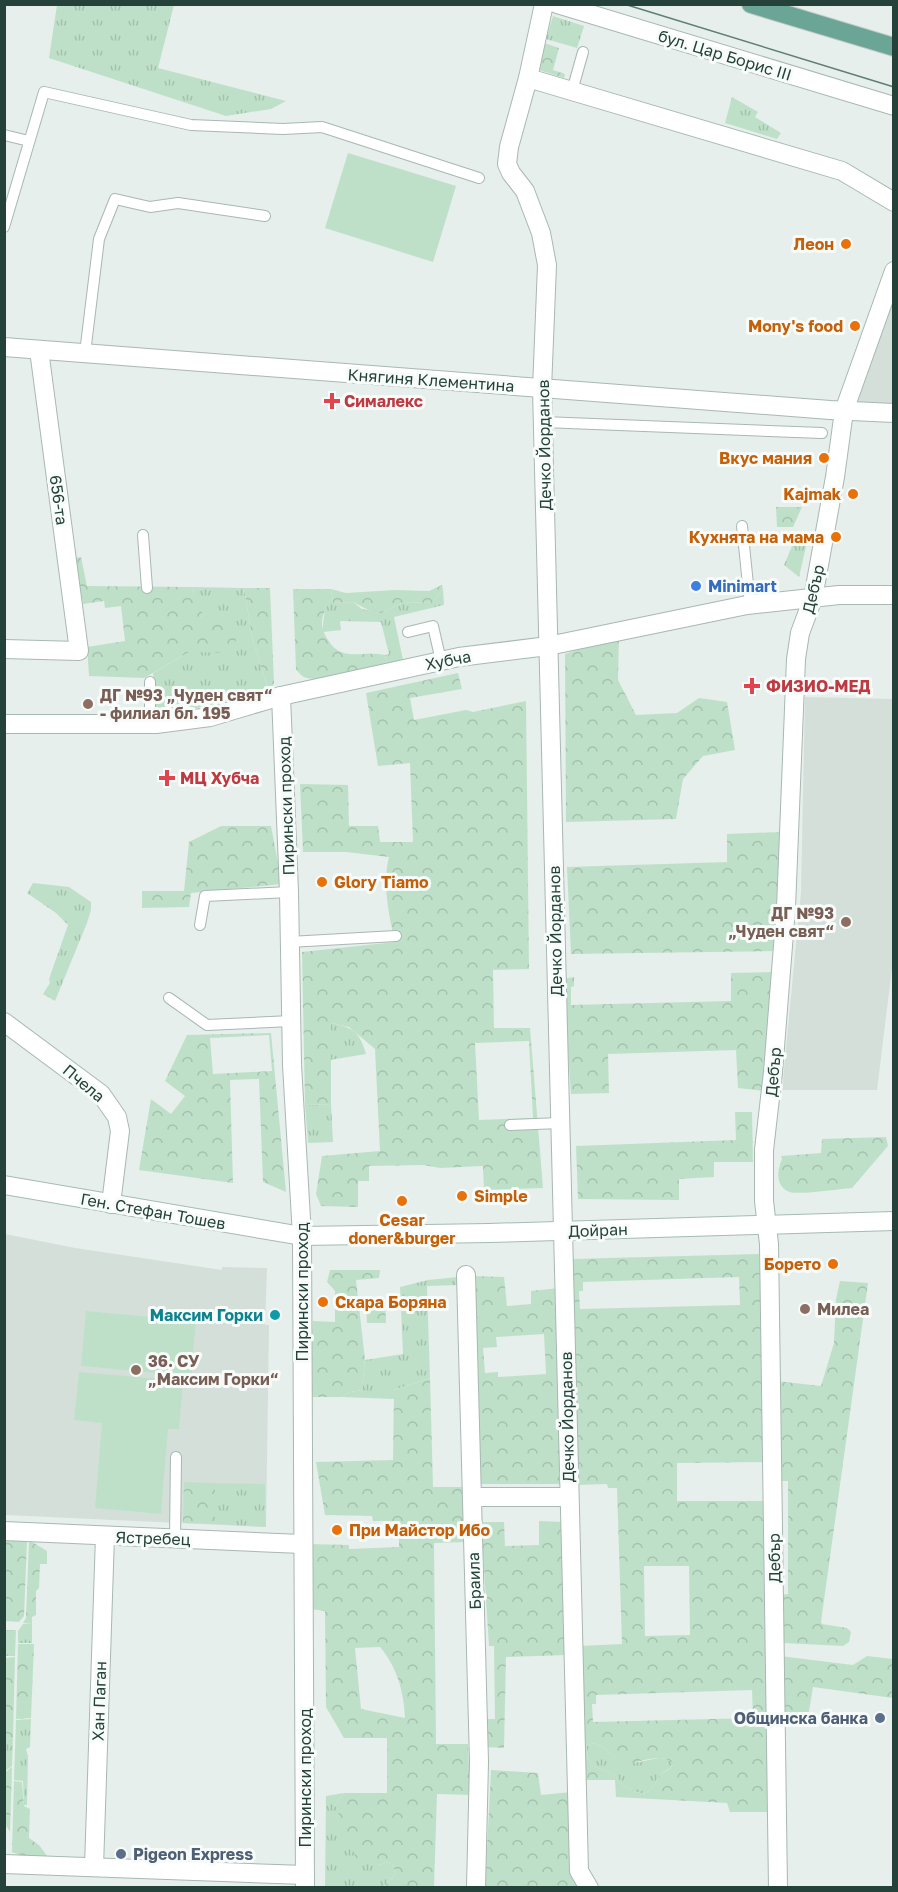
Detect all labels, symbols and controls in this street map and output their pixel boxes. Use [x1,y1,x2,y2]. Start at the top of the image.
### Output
street label: бул. Цар Борис III [656,25,794,85]
place label: Леон [794,234,834,254]
marker: Леон [839,237,853,251]
place label: Mony's food [748,316,843,336]
marker: Mony's food [848,319,862,333]
street label: Княгиня Клементина [347,364,515,396]
street label: Дечко Йорданов [533,379,555,511]
place label: Сималекс [344,391,423,411]
marker: Сималекс [325,394,339,408]
place label: Вкус мания [719,448,812,468]
marker: Вкус мания [817,451,831,465]
street label: 656-та [46,474,72,526]
place label: Kajmak [783,484,842,504]
marker: Kajmak [846,487,860,501]
place label: Кухнята на мама [689,527,824,547]
marker: Кухнята на мама [829,530,843,544]
street label: Дебър [798,562,828,615]
place label: Minimart [708,576,777,596]
marker: Minimart [689,579,703,593]
street label: Хубча [423,646,473,674]
place label: ФИЗИО-МЕД [766,676,871,696]
marker: ФИЗИО-МЕД [743,677,761,695]
place label: ДГ №93 „Чуден свят“ - филиал бл. 195 [100,685,272,723]
marker: ДГ №93 „Чуден свят“ - филиал бл. 195 [81,697,95,711]
street label: Пирински проход [274,736,298,876]
place label: МЦ Хубча [180,768,259,788]
marker: МЦ Хубча [158,769,176,787]
street label: Дечко Йорданов [544,865,566,997]
place label: Glory Tiamo [334,872,429,892]
marker: Glory Tiamo [315,875,329,889]
place label: ДГ №93 „Чуден свят“ [728,903,834,941]
marker: ДГ №93 „Чуден свят“ [839,915,853,929]
street label: Дебър [761,1046,785,1098]
street label: Пчела [59,1060,109,1106]
place label: Simple [474,1186,528,1206]
street label: Ген. Стефан Тошев [79,1188,227,1234]
marker: Simple [455,1189,469,1203]
marker: Cesar doner&burger [395,1194,409,1208]
place label: Cesar doner&burger [348,1210,456,1248]
street label: Дойран [568,1219,628,1241]
street label: Пирински проход [292,1222,312,1362]
place label: Борето [764,1254,821,1274]
marker: Борето [826,1257,840,1271]
place label: Скара Боряна [335,1292,447,1312]
marker: Скара Боряна [316,1295,330,1309]
place label: Милеа [817,1299,869,1319]
marker: Милеа [798,1302,812,1316]
place label: Максим Горки [150,1305,263,1325]
marker: Максим Горки [268,1308,282,1322]
place label: 36. СУ „Максим Горки“ [148,1351,278,1389]
street label: Дечко Йорданов [556,1351,578,1483]
marker: 36. СУ „Максим Горки“ [129,1363,143,1377]
place label: При Майстор Ибо [349,1520,491,1540]
marker: При Майстор Ибо [330,1523,344,1537]
street label: Ястребец [115,1527,191,1549]
street label: Дебър [764,1533,784,1583]
street label: Браила [463,1552,485,1610]
street label: Хан Паган [88,1661,110,1741]
street label: Пирински проход [295,1708,315,1848]
place label: Общинска банка [734,1708,868,1728]
marker: Общинска банка [873,1711,887,1725]
place label: Pigeon Express [133,1844,253,1864]
marker: Pigeon Express [114,1847,128,1861]

